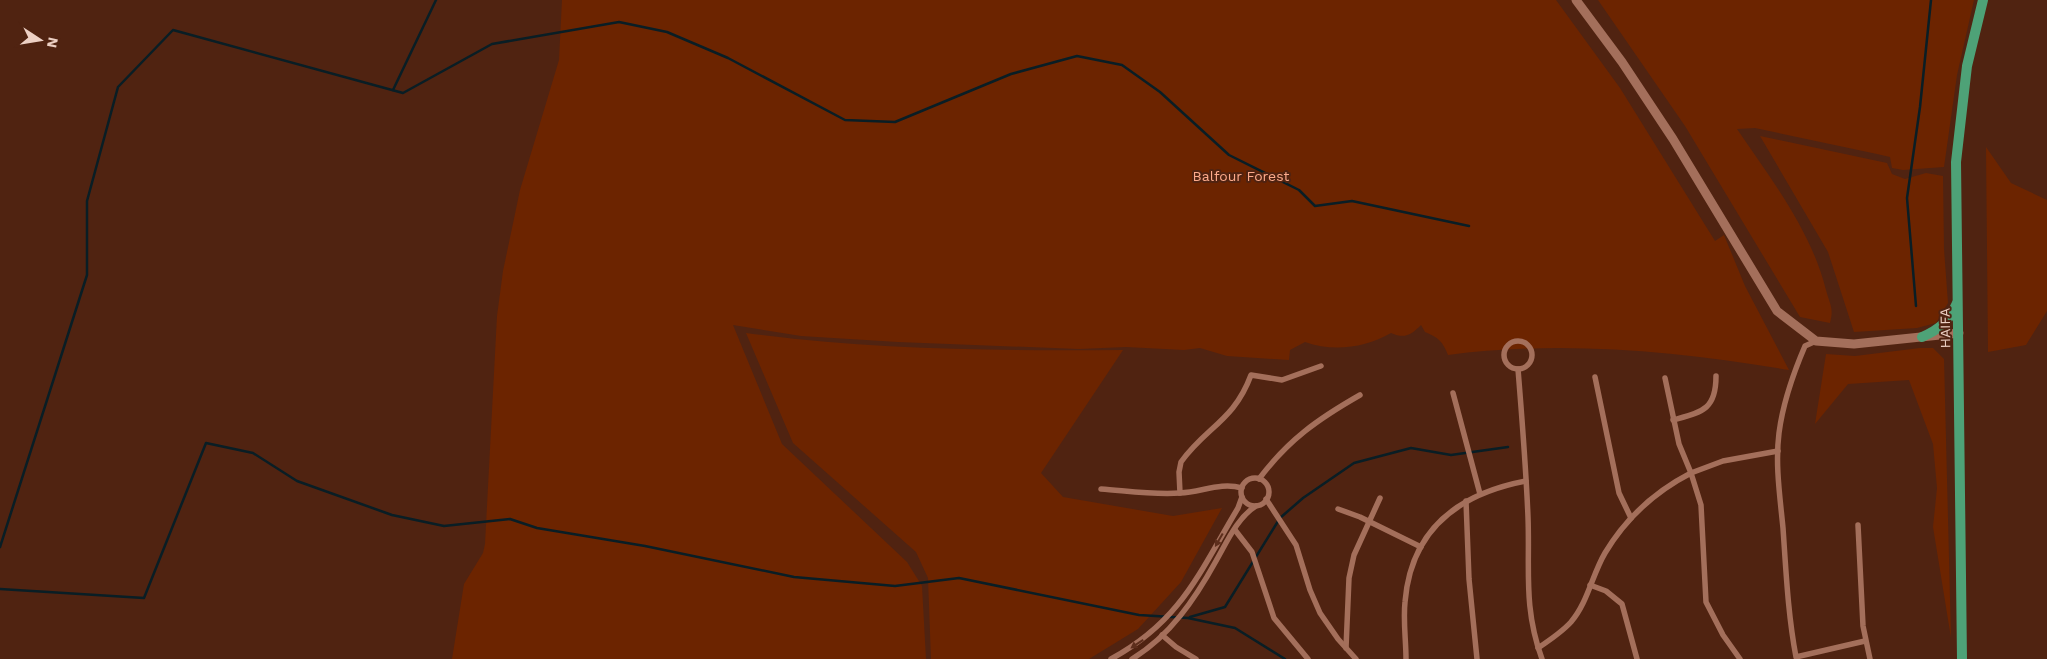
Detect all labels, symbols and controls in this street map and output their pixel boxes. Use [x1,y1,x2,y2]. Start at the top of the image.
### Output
north arrow [15,15,65,65]
text: N [44,36,62,49]
park label: Balfour Forest [1193,168,1290,184]
street label: HAIFA [1937,308,1953,348]
one-way arrow [1215,534,1224,547]
one-way arrow [1130,639,1144,649]

